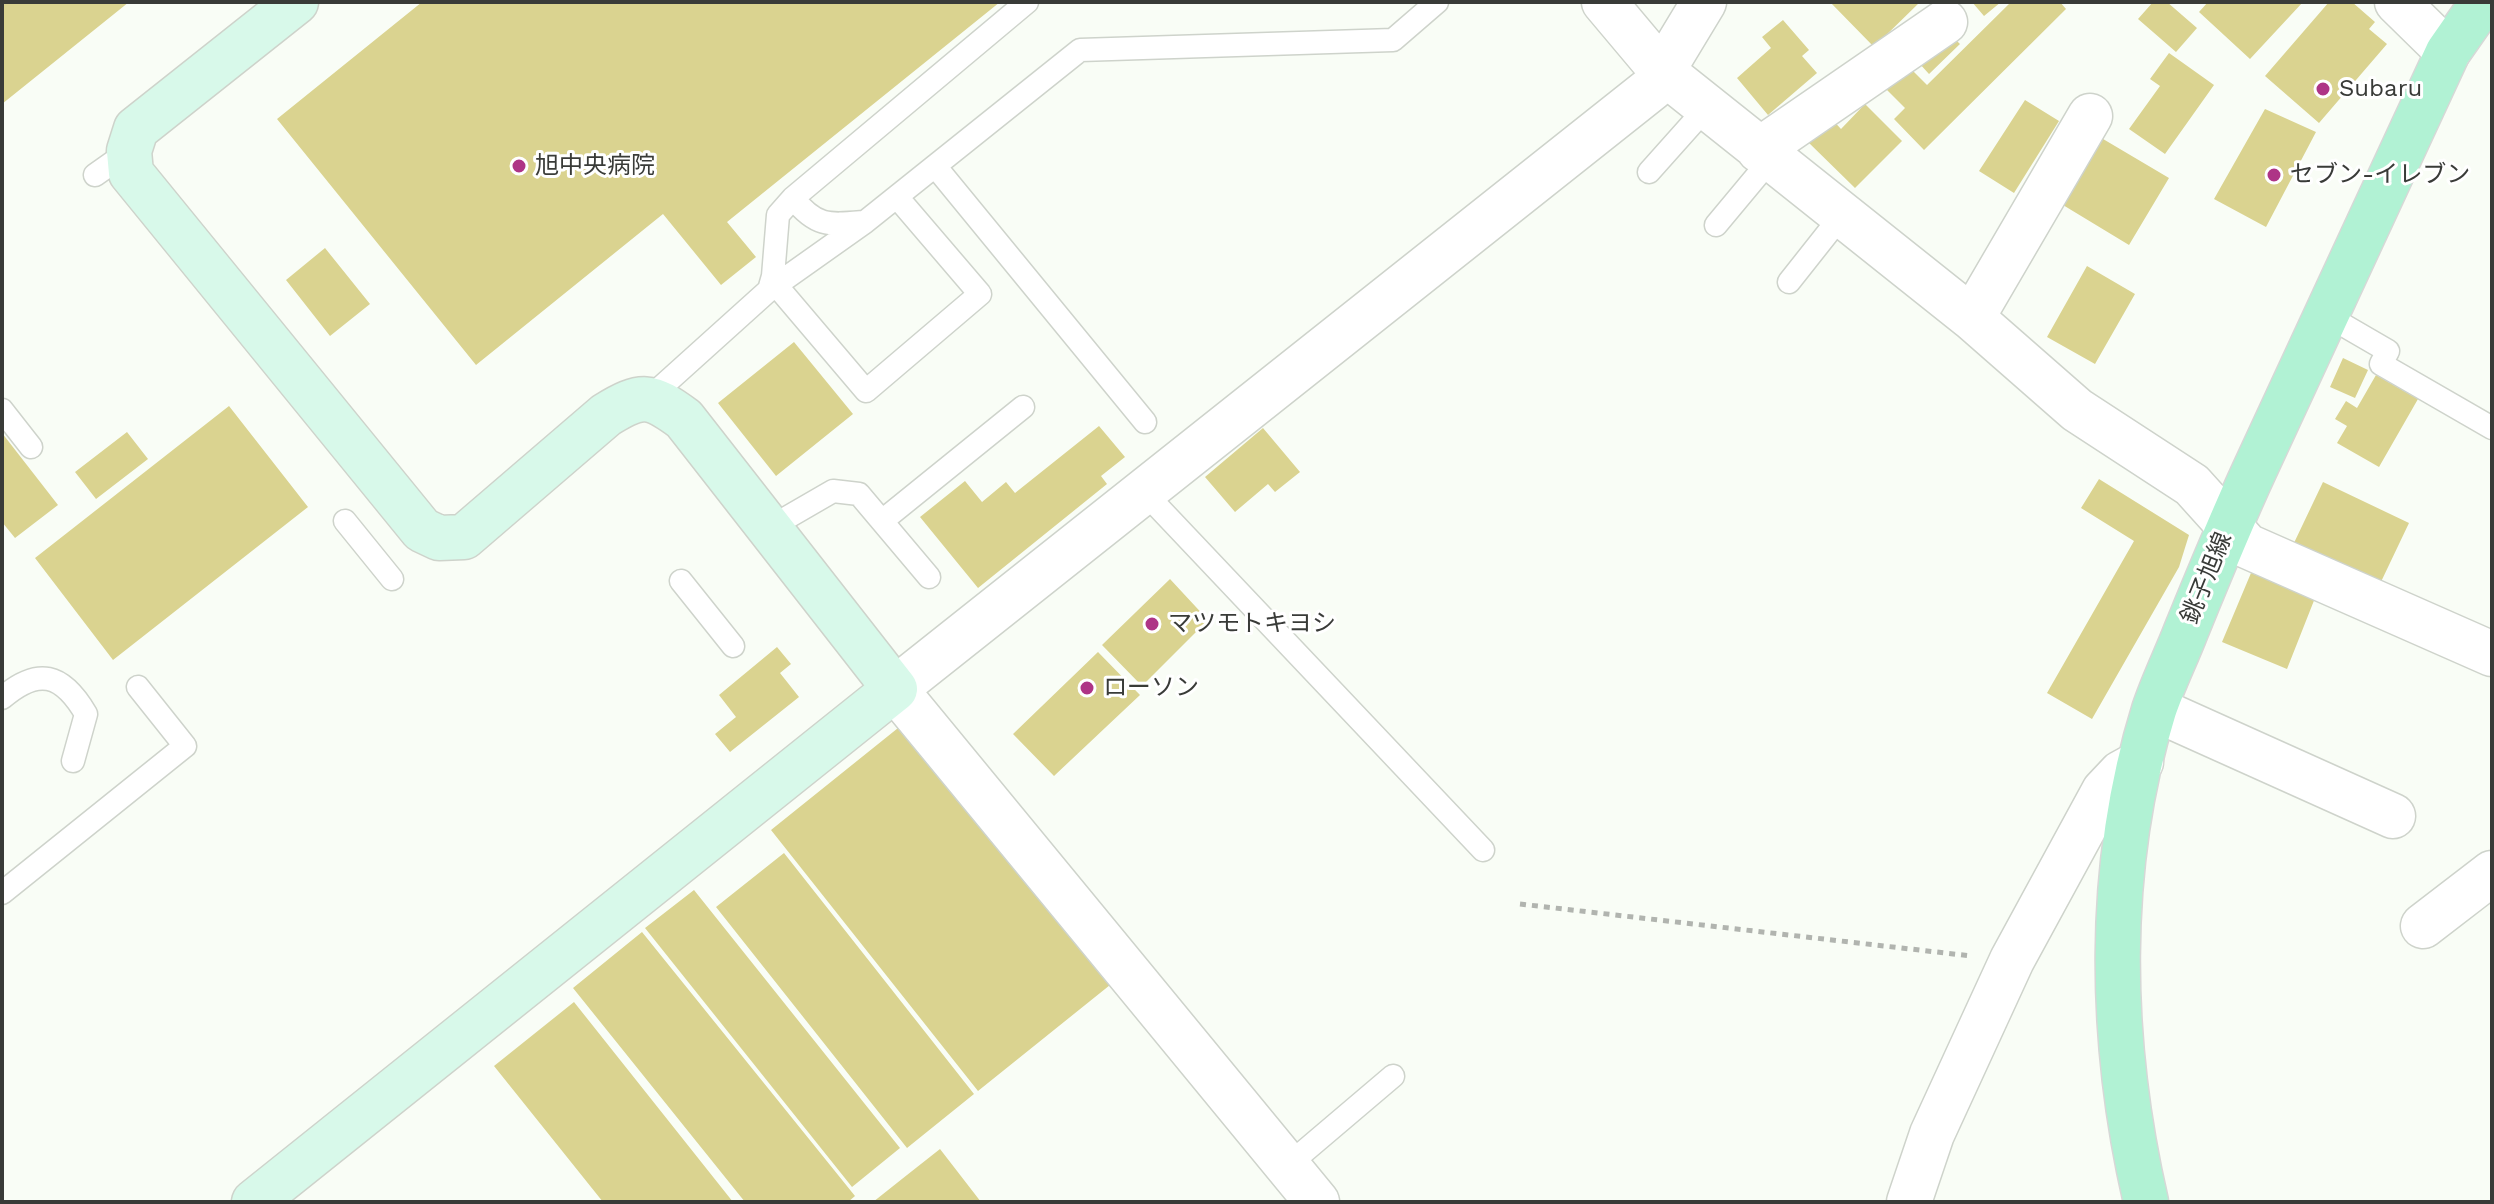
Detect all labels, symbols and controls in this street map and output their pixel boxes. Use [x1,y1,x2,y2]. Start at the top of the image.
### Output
place label: Subaru [2339,75,2422,103]
marker: Subaru [2314,80,2332,98]
place label: 旭中央病院 [535,152,655,180]
marker: 旭中央病院 [510,157,528,175]
place label: セブン-イレブン [2290,161,2470,189]
marker: セブン-イレブン [2265,166,2283,184]
street label: 銚子旭線 [2176,528,2238,628]
place label: マツモトキヨシ [1168,610,1336,638]
marker: マツモトキヨシ [1143,615,1161,633]
place label: ローソン [1103,674,1199,702]
marker: ローソン [1078,679,1096,697]

